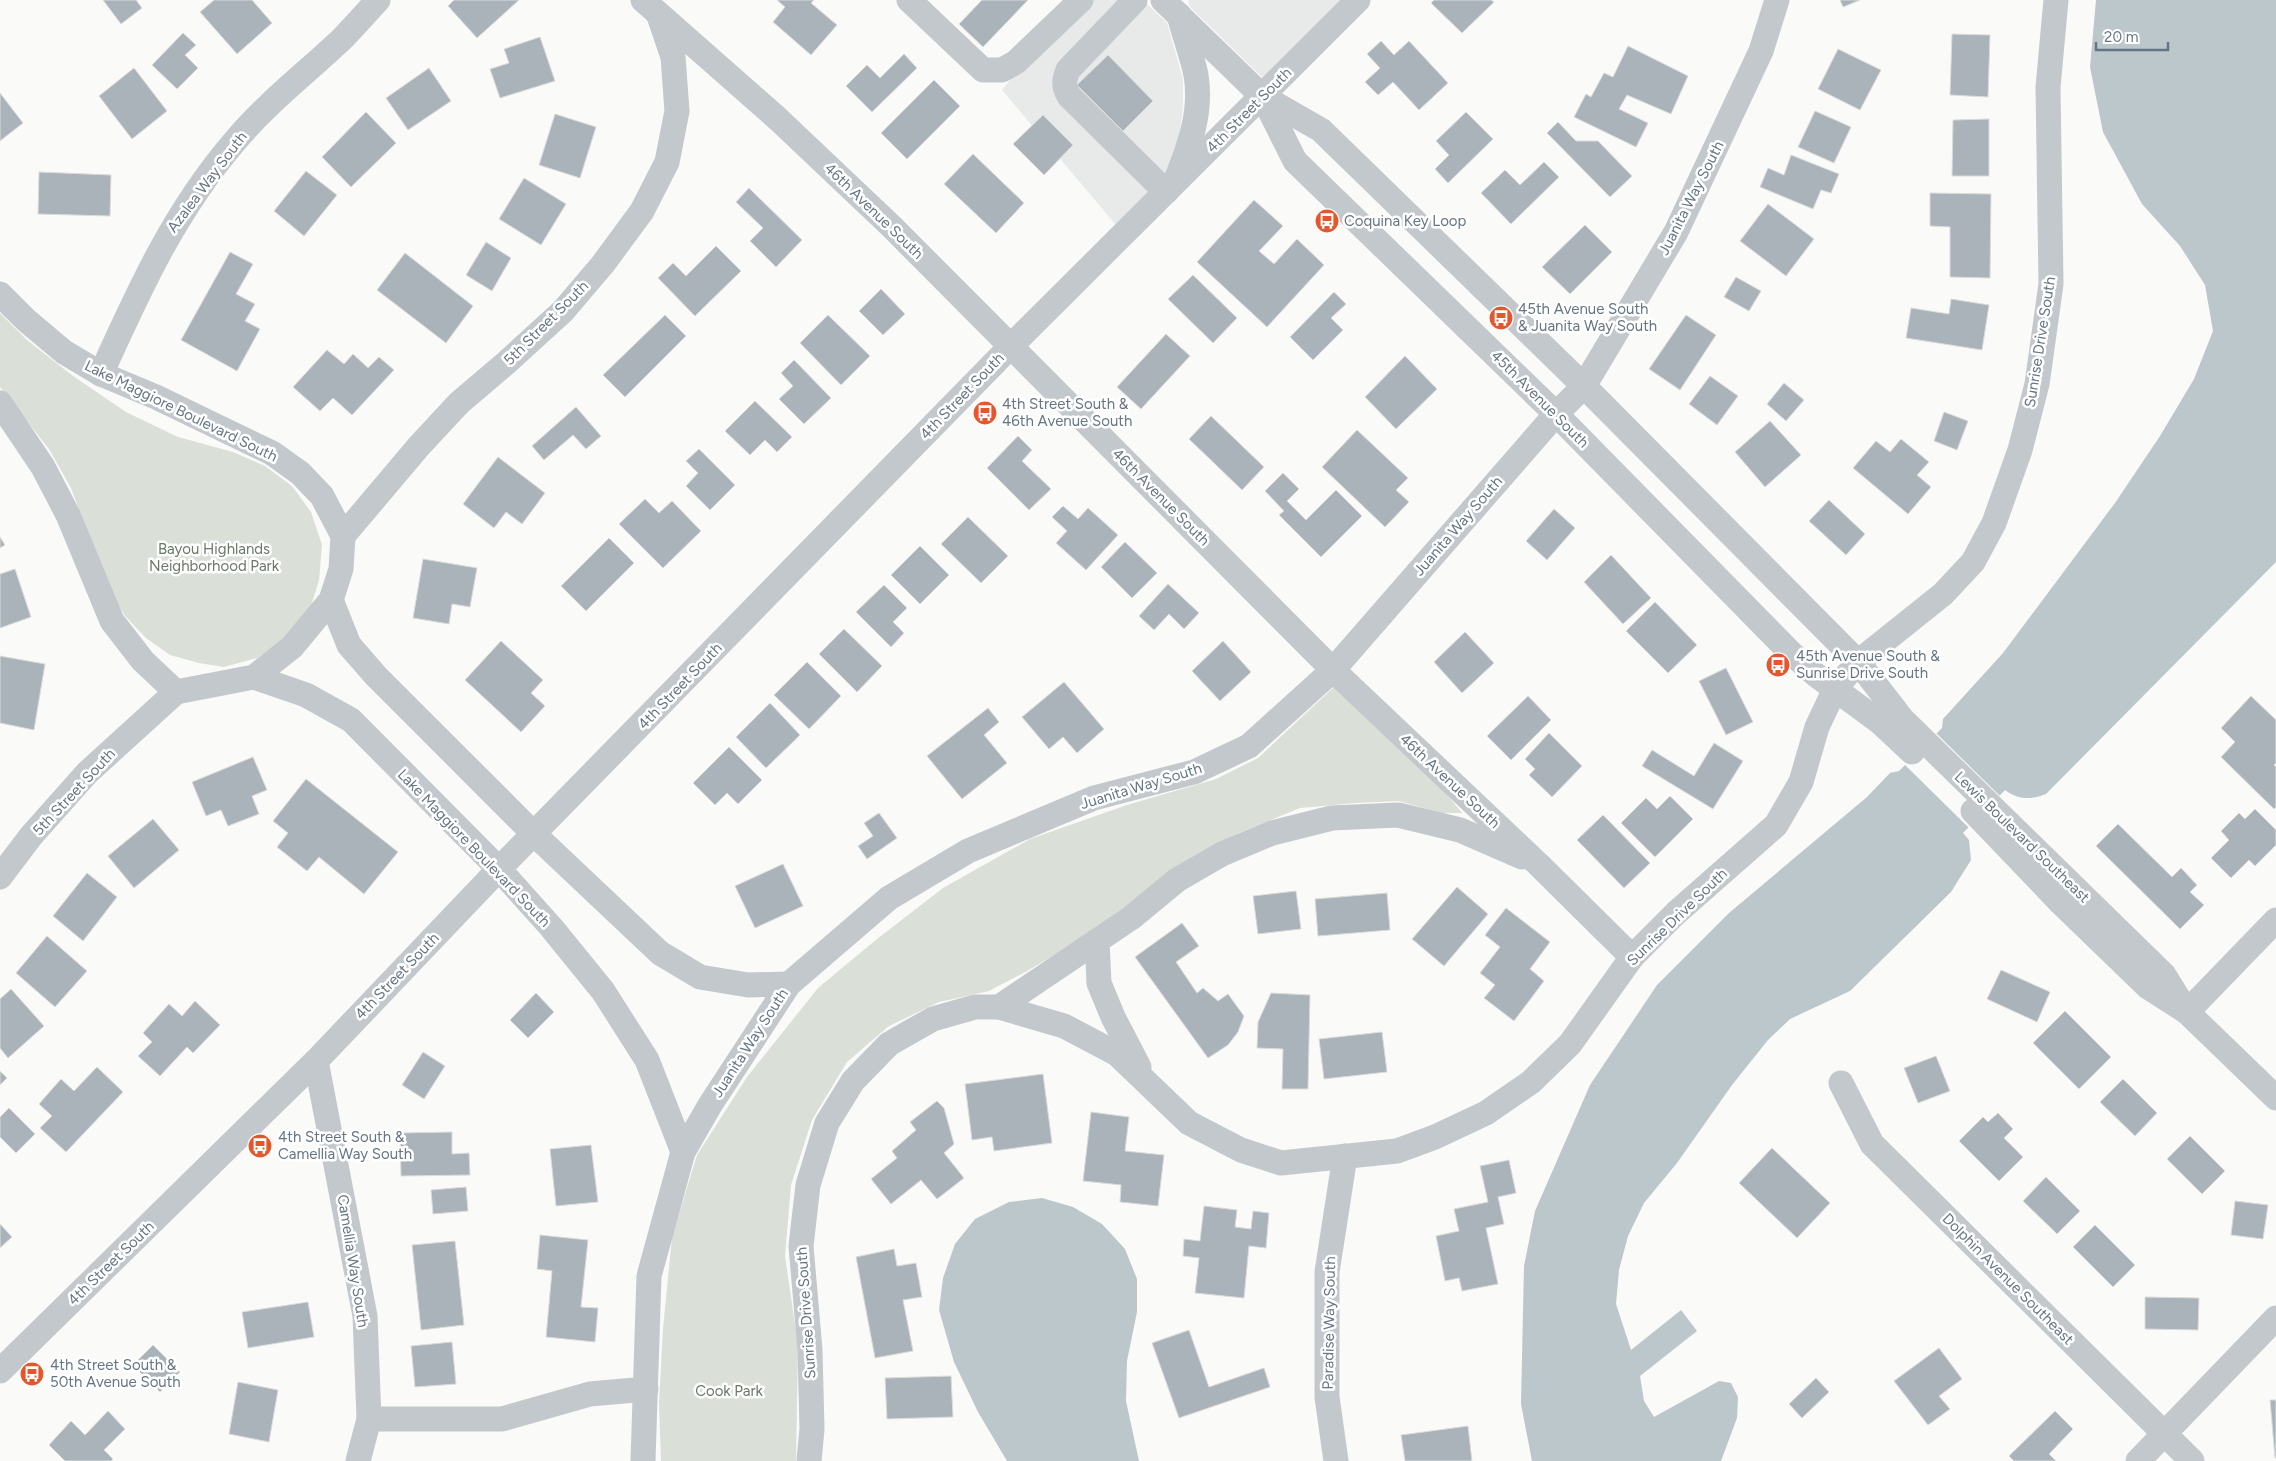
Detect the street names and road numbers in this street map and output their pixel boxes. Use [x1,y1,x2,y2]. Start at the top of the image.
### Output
street label: 4th Street South [1203,64,1295,156]
street label: Azalea Way South [163,128,251,236]
street label: Juanita Way South [1654,138,1728,258]
street label: 46th Avenue South [821,159,927,263]
street label: Sunrise Drive South [2021,275,2059,409]
street label: 5th Street South [500,277,592,369]
street label: 45th Avenue South [1488,347,1592,451]
street label: 4th Street South [916,349,1008,443]
street label: Lake Maggiore Boulevard South [82,356,280,466]
street label: 46th Avenue South [1109,445,1213,549]
street label: Juanita Way South [1410,473,1506,579]
street label: 4th Street South [634,639,726,733]
street label: 46th Avenue South [1396,730,1504,832]
street label: 5th Street South [29,745,119,839]
street label: Juanita Way South [1078,759,1204,813]
street label: Lake Maggiore Boulevard South [394,765,554,931]
street label: Lewis Boulevard Southeast [1951,768,2094,907]
street label: Sunrise Drive South [1623,865,1731,969]
street label: 4th Street South [351,929,443,1023]
street label: Juanita Way South [708,985,792,1101]
street label: Camellia Way South [334,1193,372,1329]
street label: Dolphin Avenue Southeast [1939,1210,2078,1349]
street label: 4th Street South [64,1217,158,1309]
street label: Sunrise Drive South [792,1246,820,1380]
street label: Paradise Way South [1319,1256,1339,1390]

